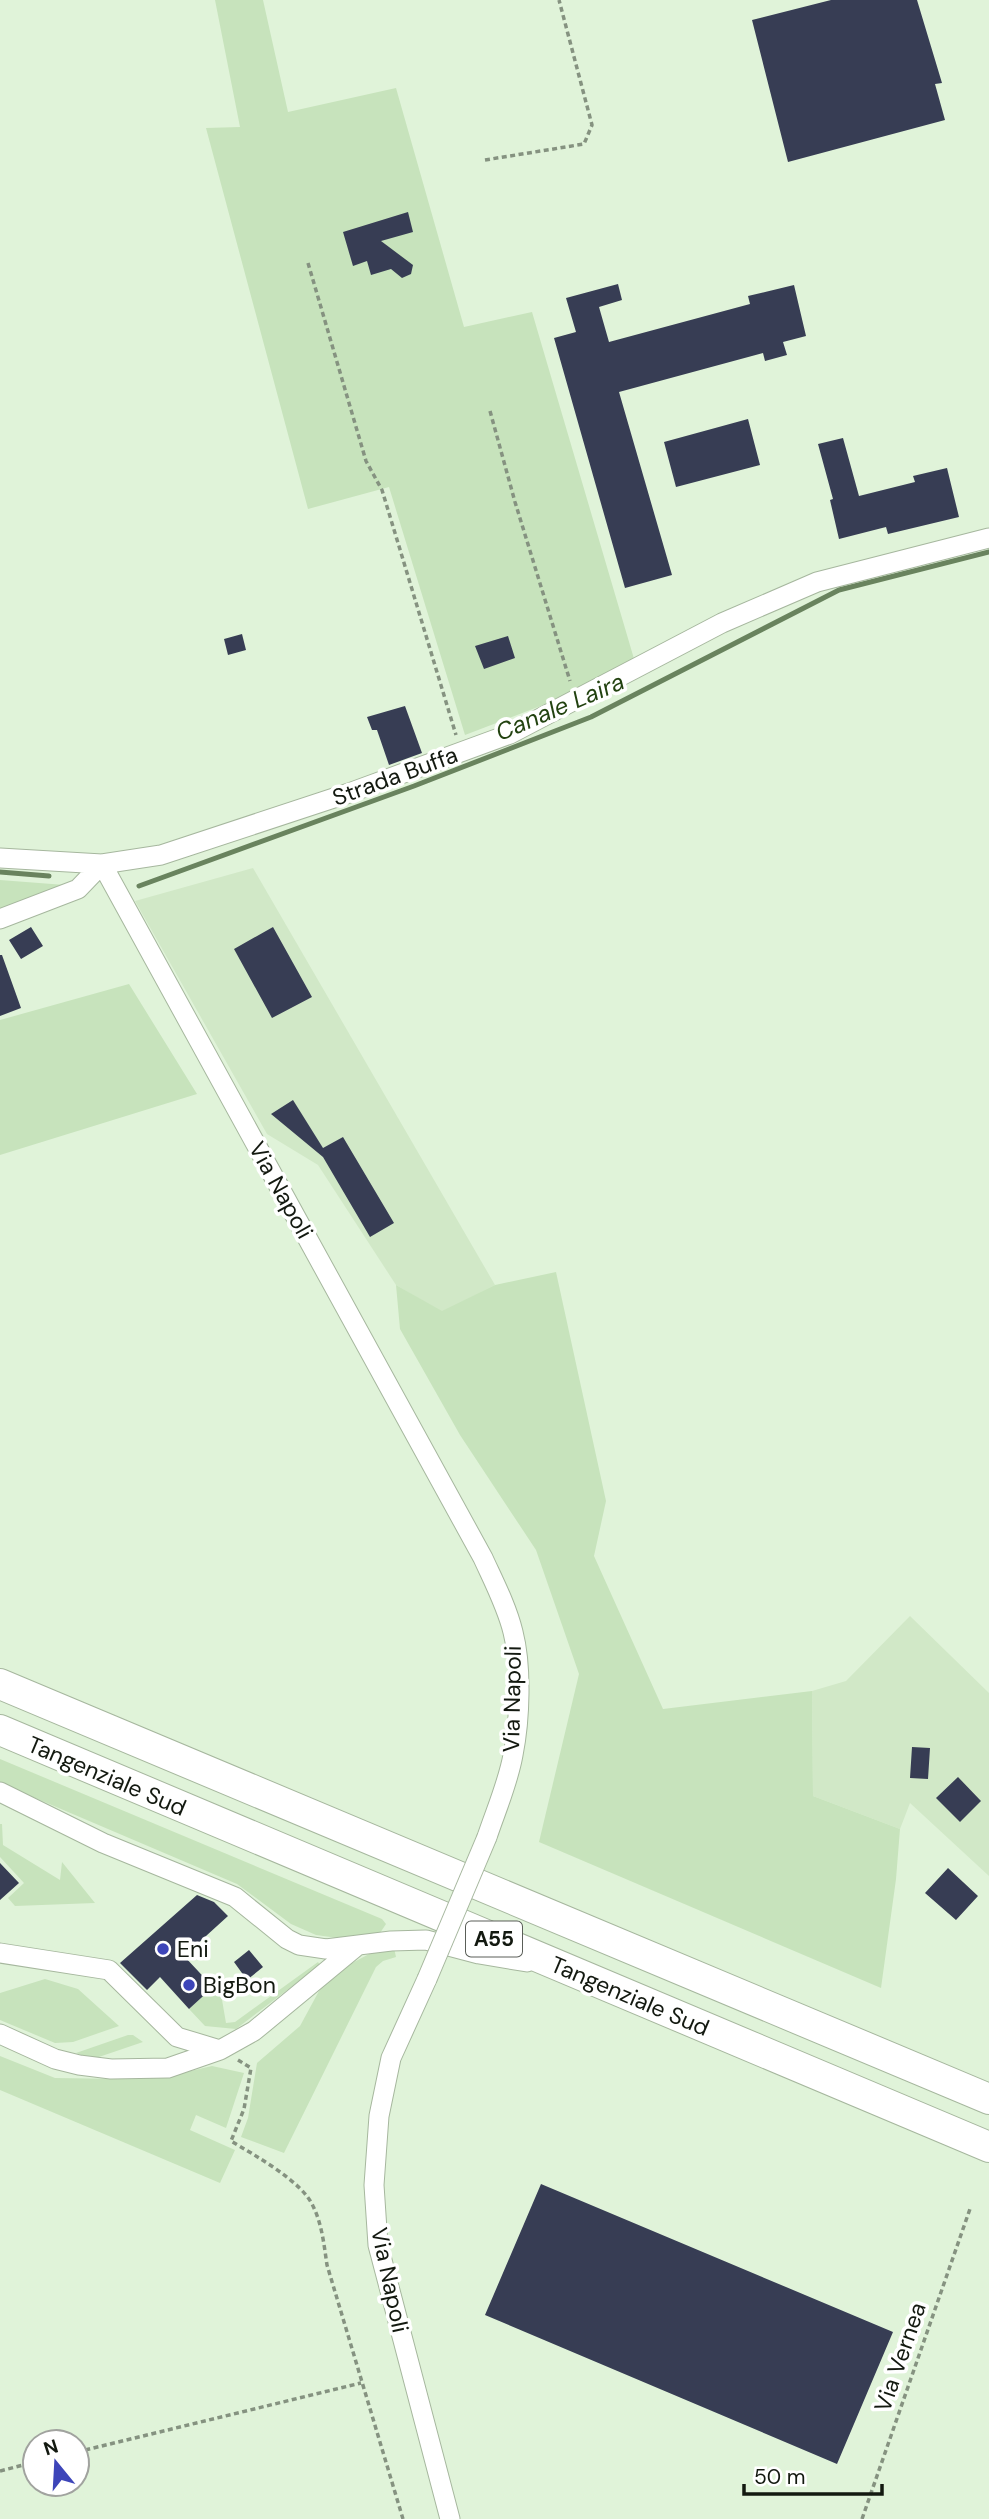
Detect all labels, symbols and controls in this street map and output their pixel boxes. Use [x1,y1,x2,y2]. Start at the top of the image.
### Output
water label: Canale Laira [491,665,629,748]
street label: Strada Buffa [328,739,462,813]
street label: Via Napoli [242,1136,320,1244]
street label: Via Napoli [496,1645,528,1753]
street label: Tangenziale Sud [23,1729,191,1823]
road number: A55 [466,1922,522,1956]
place label: Eni [177,1934,209,1964]
marker: Eni [155,1941,171,1957]
street label: Tangenziale Sud [546,1949,714,2043]
place label: BigBon [203,1970,276,2000]
marker: BigBon [181,1977,197,1993]
street label: Via Napoli [364,2225,416,2335]
street label: Via Vernea [867,2298,933,2416]
north arrow [21,2428,91,2498]
text: N [40,2433,61,2461]
scale bar [744,2452,882,2496]
text: 50 m [754,2463,805,2491]

